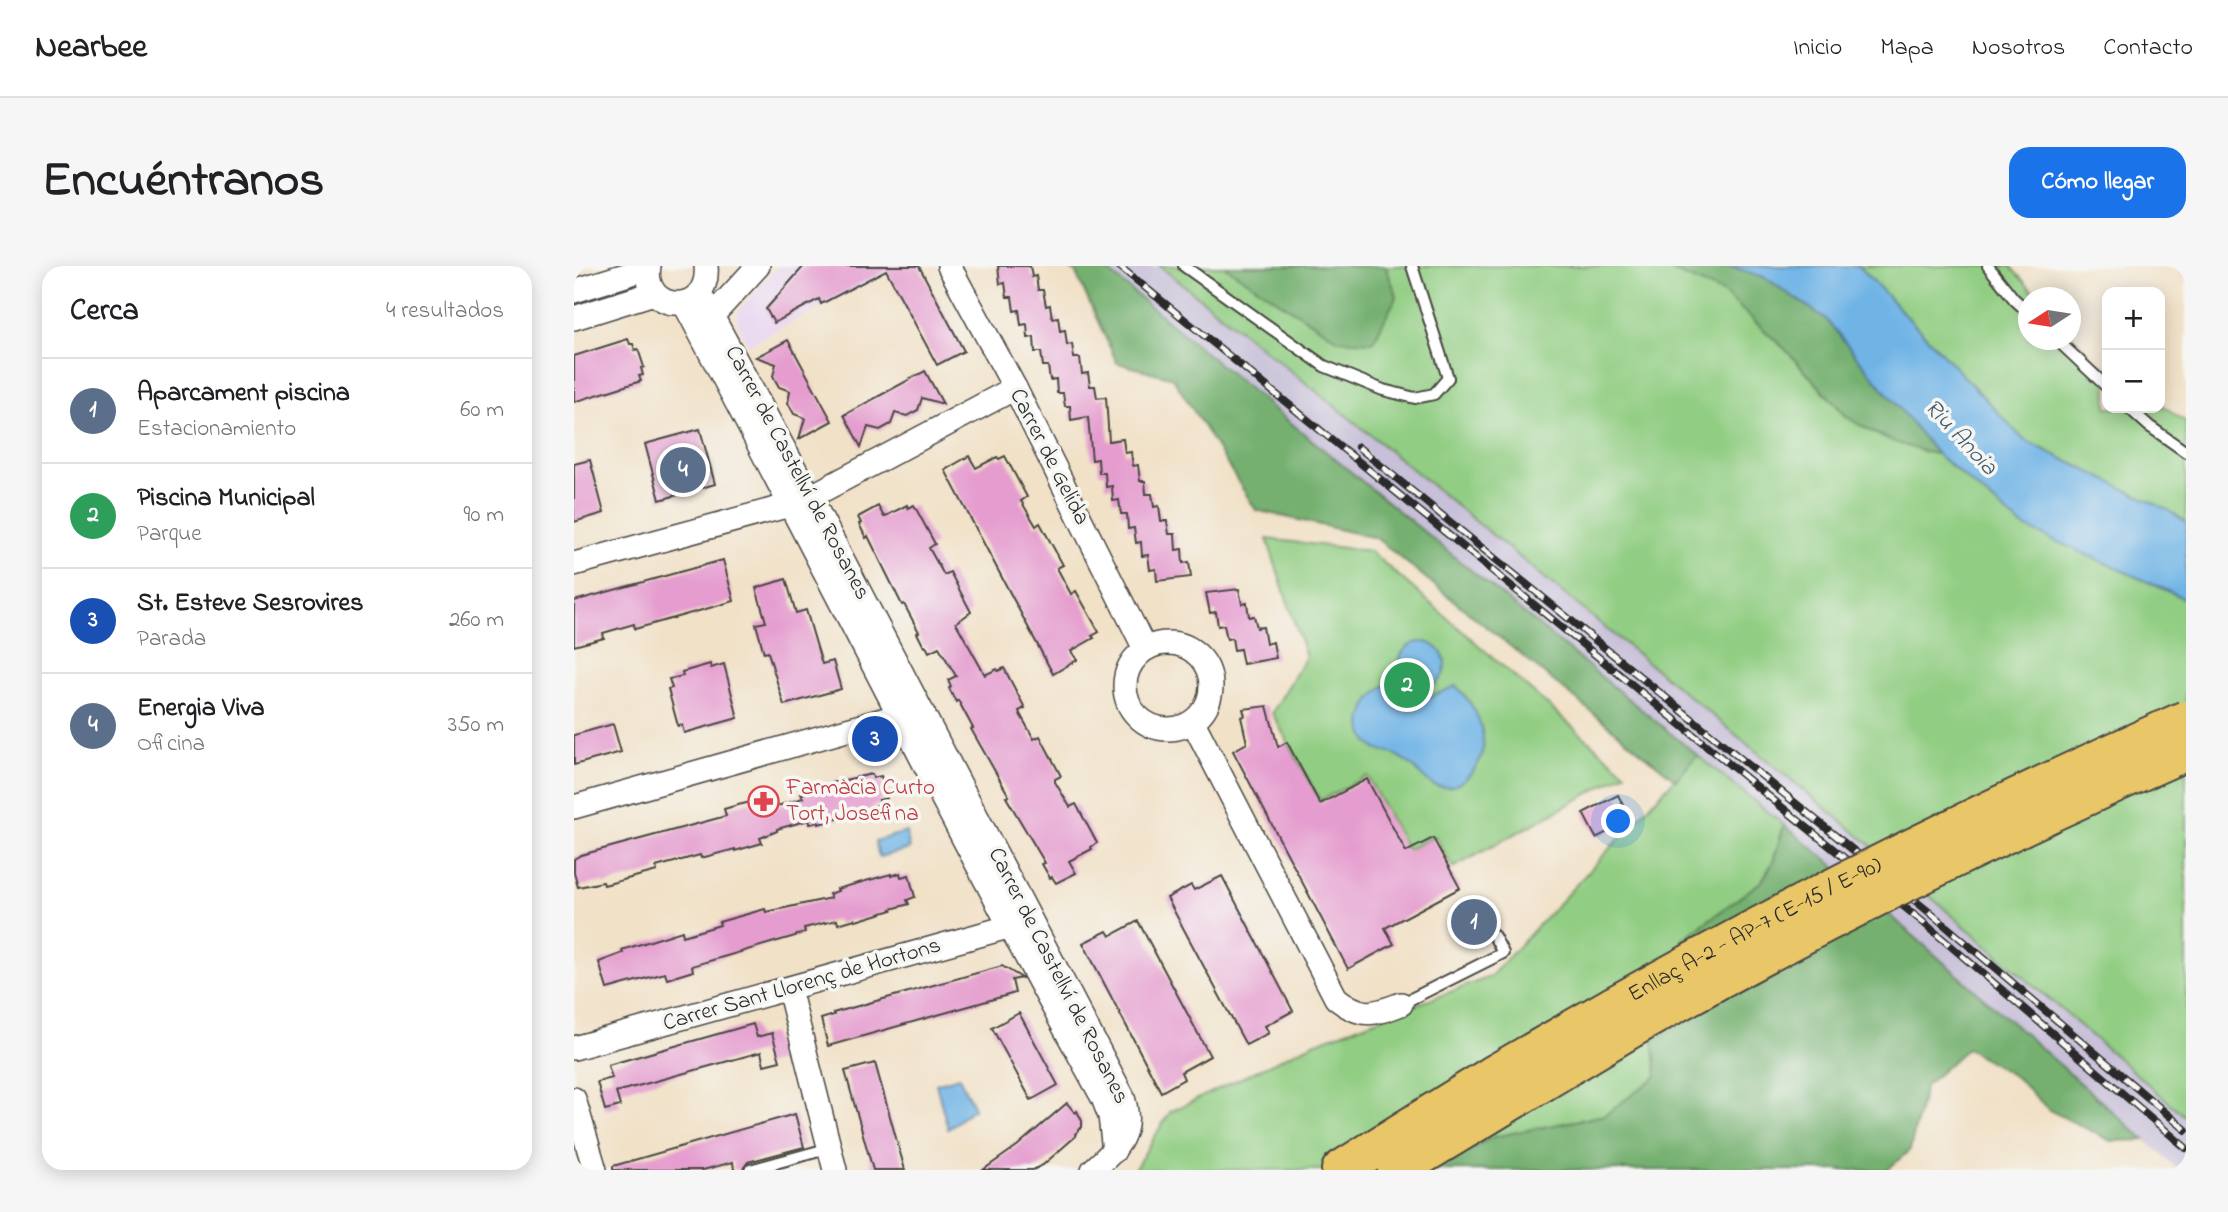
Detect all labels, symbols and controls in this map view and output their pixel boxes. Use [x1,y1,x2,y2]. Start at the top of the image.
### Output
text: Nearbee [35,24,147,72]
text: Inicio [1793,31,1842,66]
text: Mapa [1880,31,1934,66]
text: Nosotros [1972,31,2065,66]
text: Contacto [2103,31,2193,66]
text: Encuéntranos [42,146,324,218]
button: Cómo llegar [2009,147,2186,218]
north arrow [2018,287,2081,350]
map controls [2102,287,2165,413]
button: + [2102,287,2165,350]
text: Cerca [70,290,139,334]
text: 4 resultados [386,295,504,328]
street label: Carrer de Castellví de Rosanes [716,340,878,606]
button: − [2102,350,2165,413]
text: Aparcament piscina [137,375,350,413]
street label: Carrer de Gelida [1000,383,1098,531]
water label: Riu Anoia [1915,392,2005,485]
text: 1 [89,394,97,427]
text: 60 m [460,394,504,427]
text: Estacionamiento [137,413,296,446]
pin: 4 [660,444,706,496]
text: Piscina Municipal [137,480,315,518]
text: 2 [87,499,99,532]
text: 90 m [464,499,504,532]
text: Parque [137,518,201,551]
text: St. Esteve Sesrovires [137,585,363,623]
text: 3 [88,604,98,637]
text: 260 m [449,604,504,637]
text: Parada [137,623,206,656]
pin: 2 [1384,659,1430,711]
text: Energia Viva [137,690,264,728]
text: 4 [88,709,98,742]
text: 350 m [448,709,504,742]
pin: 3 [852,713,898,765]
text: Oficina [137,728,205,761]
place label: Farmàcia Curto Tort, Josefina [785,772,935,831]
pharmacy icon: Farmàcia Curto Tort, Josefina [746,784,780,818]
your location [1601,804,1635,838]
street label: Carrer de Castellví de Rosanes [979,842,1137,1110]
street label: Enllaç A-2 - AP-7 (E-15 / E-90) [1622,849,1888,1011]
pin: 1 [1451,896,1497,948]
street label: Carrer Sant Llorenç de Hortons [659,929,945,1041]

